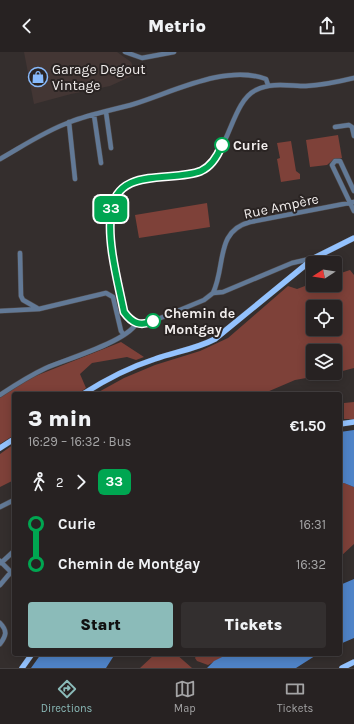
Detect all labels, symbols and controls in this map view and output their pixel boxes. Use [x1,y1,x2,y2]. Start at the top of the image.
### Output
icon: back [16,15,38,37]
text: Metrio [148,15,206,37]
icon: share [316,15,338,37]
place label: Garage Degout Vintage [52,61,146,94]
shop icon: Garage Degout Vintage [27,66,49,88]
marker: Curie [214,137,230,153]
place label: Curie [233,137,268,154]
street label: Rue Ampère [242,190,320,223]
line badge: 33 [93,196,129,222]
text: 33 [102,200,120,217]
north arrow [306,256,342,292]
map controls [306,256,342,380]
button: locate [306,300,342,336]
place label: Chemin de Montgay [164,305,235,338]
marker: Chemin de Montgay [145,313,161,329]
button: layers [306,344,342,380]
text: 3 min [28,406,92,432]
text: €1.50 [290,417,326,435]
text: 16:29 – 16:32 · Bus [28,434,131,449]
icon: walk [28,471,50,493]
icon: forward [70,471,92,493]
text: 33 [106,473,123,490]
text: 2 [56,475,64,490]
text: Curie [58,515,96,533]
text: 16:31 [299,517,326,532]
text: Chemin de Montgay [58,555,200,573]
text: 16:32 [296,557,326,572]
button: Start [28,602,173,648]
button: Tickets [181,602,326,648]
tab: Directions [41,678,92,715]
tab: Map [174,678,196,715]
tab: Tickets [277,678,313,715]

